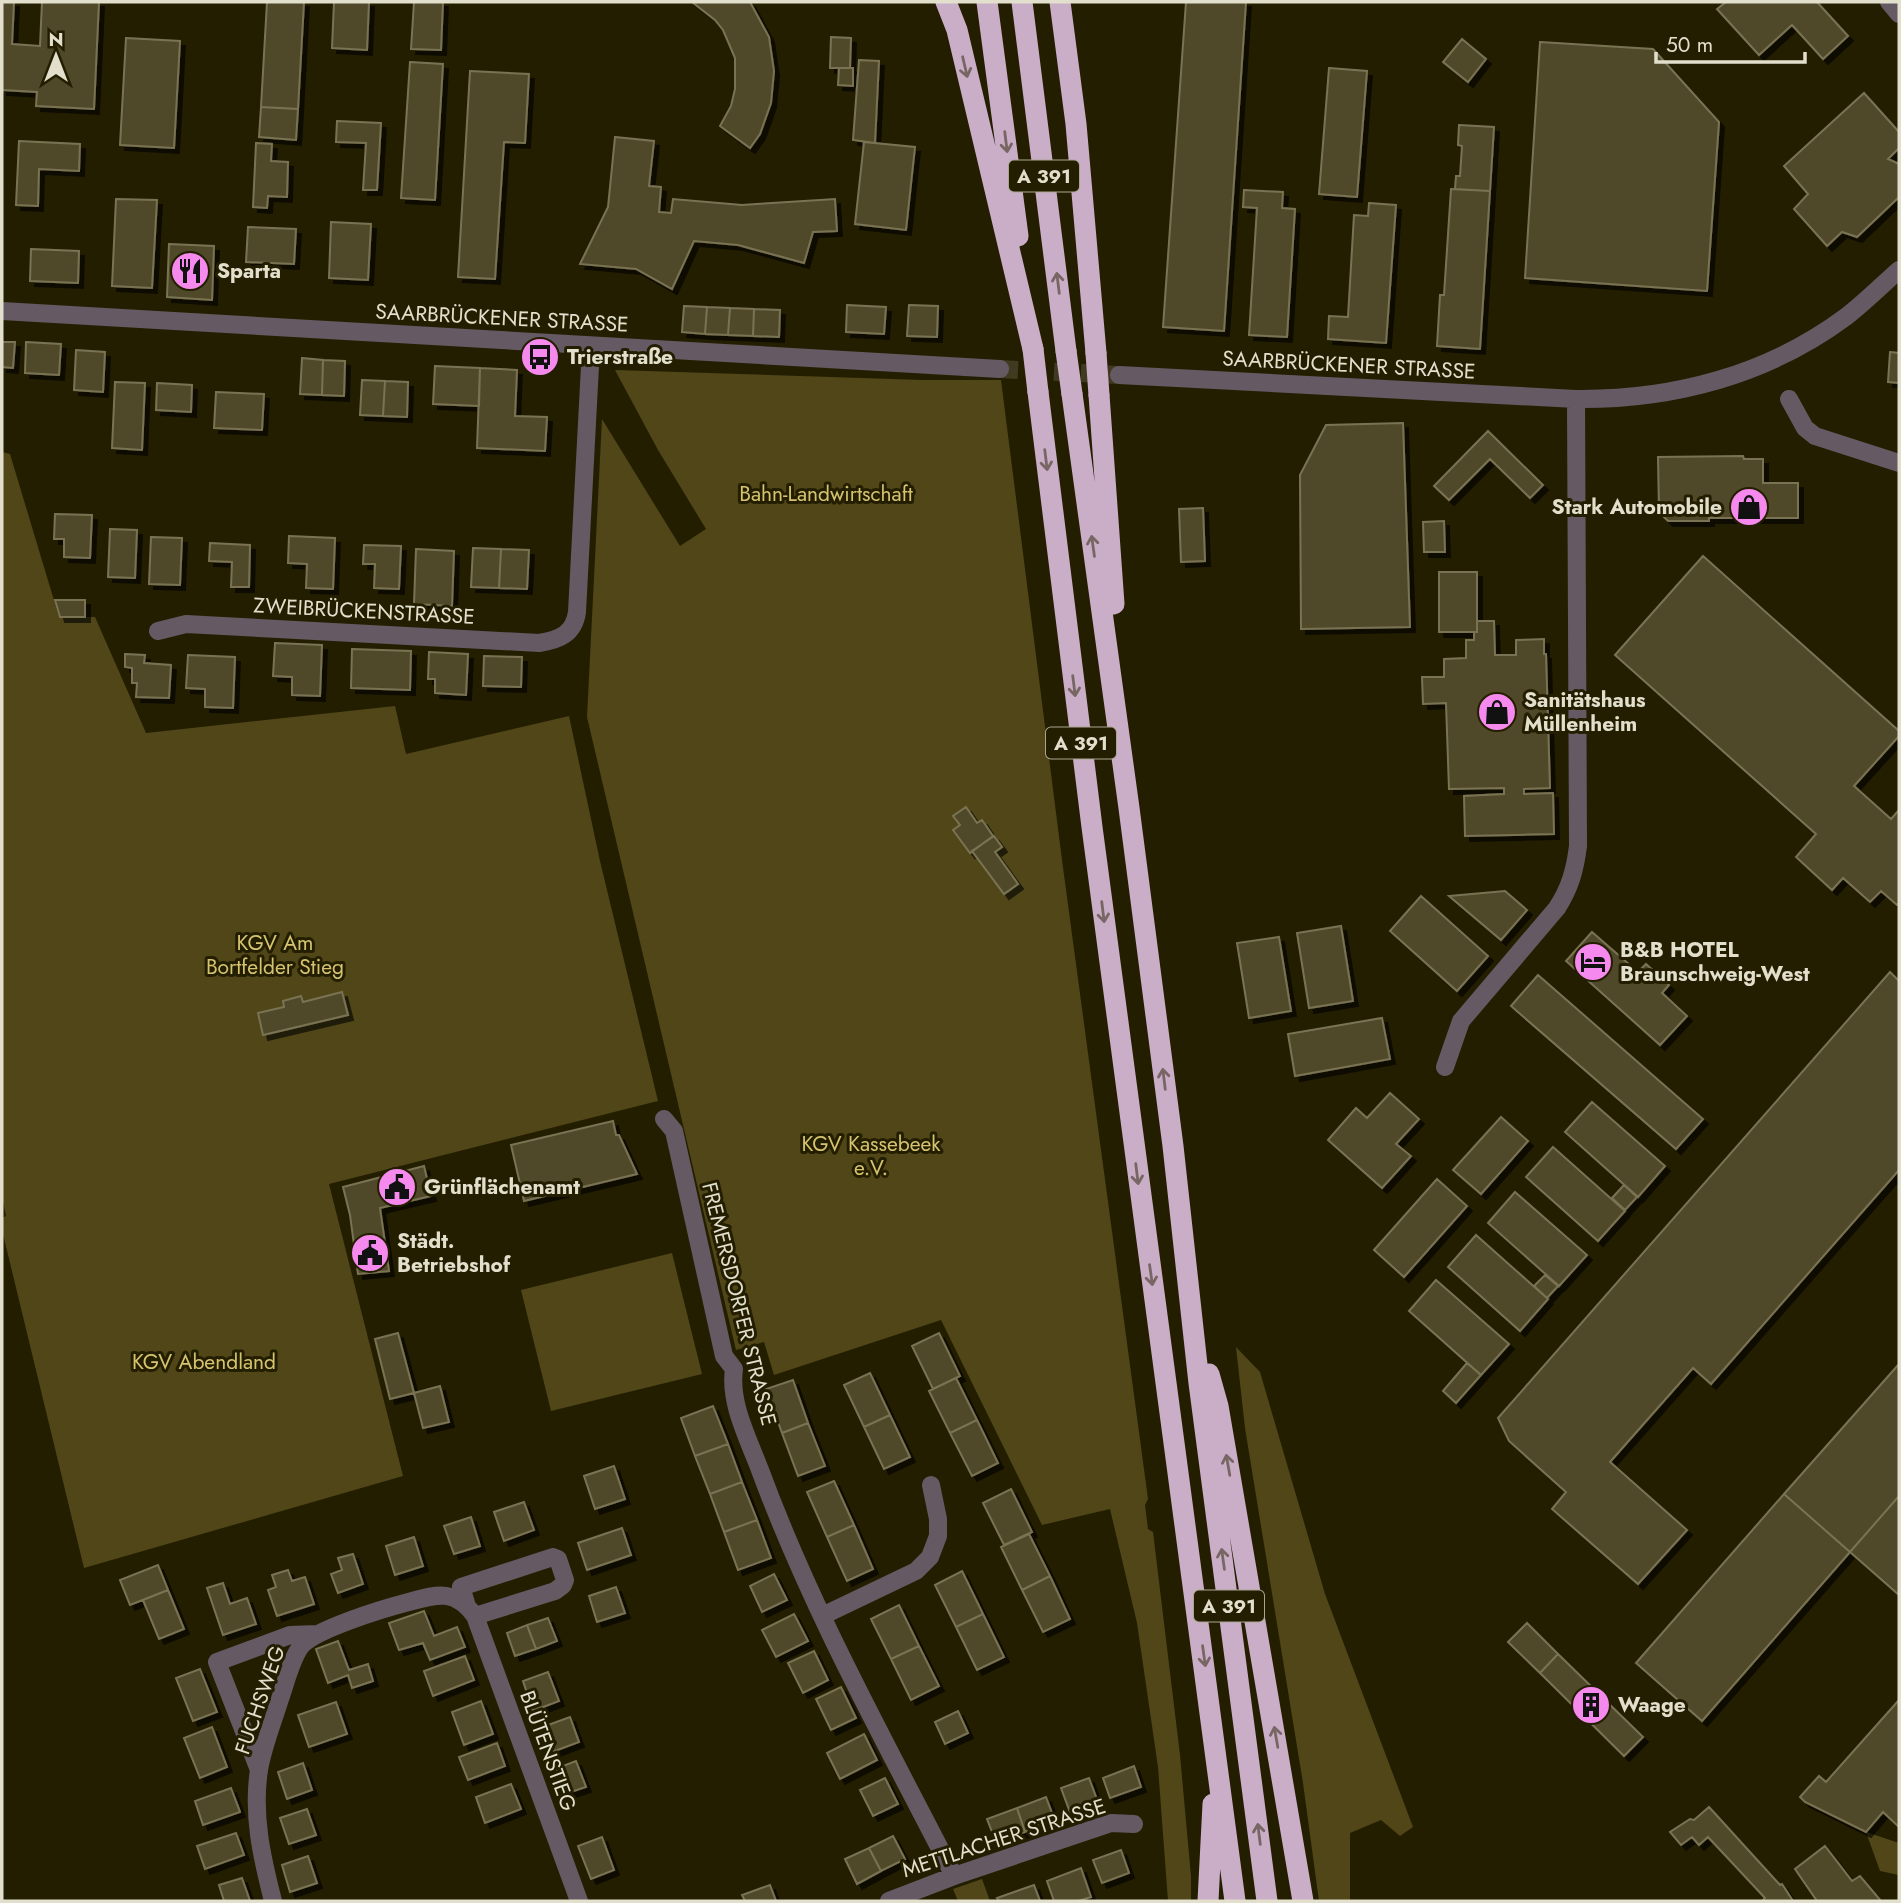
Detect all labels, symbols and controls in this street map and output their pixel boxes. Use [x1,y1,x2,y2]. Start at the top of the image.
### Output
north arrow [21,21,91,91]
scale bar [1656,21,1805,65]
text: N [48,26,64,53]
text: 50 m [1666,30,1713,60]
one-way arrow [959,55,973,78]
one-way arrow [999,130,1012,153]
road number: A 391 [1009,160,1079,192]
restaurant icon: Sparta [169,250,211,292]
place label: Sparta [217,256,281,286]
one-way arrow [1051,272,1064,295]
street label: SAARBRÜCKENER STRASSE [375,296,629,340]
bus stop icon: Trierstraße [519,336,561,378]
place label: Trierstraße [567,342,673,372]
street label: SAARBRÜCKENER STRASSE [1222,343,1476,387]
one-way arrow [1040,448,1053,471]
park label: Bahn-Landwirtschaft [739,479,913,509]
shop icon: Stark Automobile [1728,486,1770,528]
place label: Stark Automobile [1552,492,1722,522]
one-way arrow [1087,535,1100,558]
street label: ZWEIBRÜCKENSTRASSE [253,590,475,632]
one-way arrow [1068,674,1081,697]
place label: Sanitätshaus Müllenheim [1524,685,1646,739]
shop icon: Sanitätshaus Müllenheim [1476,691,1518,733]
road number: A 391 [1046,728,1116,758]
one-way arrow [1096,900,1109,922]
park label: KGV Am Bortfelder Stieg [206,928,344,982]
place label: B&B HOTEL Braunschweig-West [1620,935,1810,989]
hotel icon: B&B HOTEL Braunschweig-West [1572,941,1614,983]
one-way arrow [1157,1068,1170,1090]
park label: KGV Kassebeek e.V. [801,1129,941,1183]
one-way arrow [1131,1162,1144,1185]
public building icon: Grünflächenamt [376,1166,418,1208]
place label: Grünflächenamt [424,1172,580,1202]
street label: FREMERSDORFER STRASSE [694,1179,784,1429]
place label: Städt. Betriebshof [397,1226,511,1280]
public building icon: Städt. Betriebshof [349,1232,391,1274]
one-way arrow [1145,1263,1158,1286]
park label: KGV Abendland [132,1347,276,1377]
one-way arrow [1221,1454,1234,1477]
one-way arrow [1216,1549,1229,1571]
road number: A 391 [1194,1590,1264,1622]
street label: FUCHSWEG [227,1642,293,1758]
one-way arrow [1197,1644,1210,1667]
building icon: Waage [1570,1684,1612,1726]
street label: BLÜTENSTIEG [512,1687,584,1815]
place label: Waage [1618,1690,1686,1720]
one-way arrow [1269,1726,1282,1749]
street label: METTLACHER STRASSE [898,1791,1110,1885]
one-way arrow [1253,1823,1266,1845]

